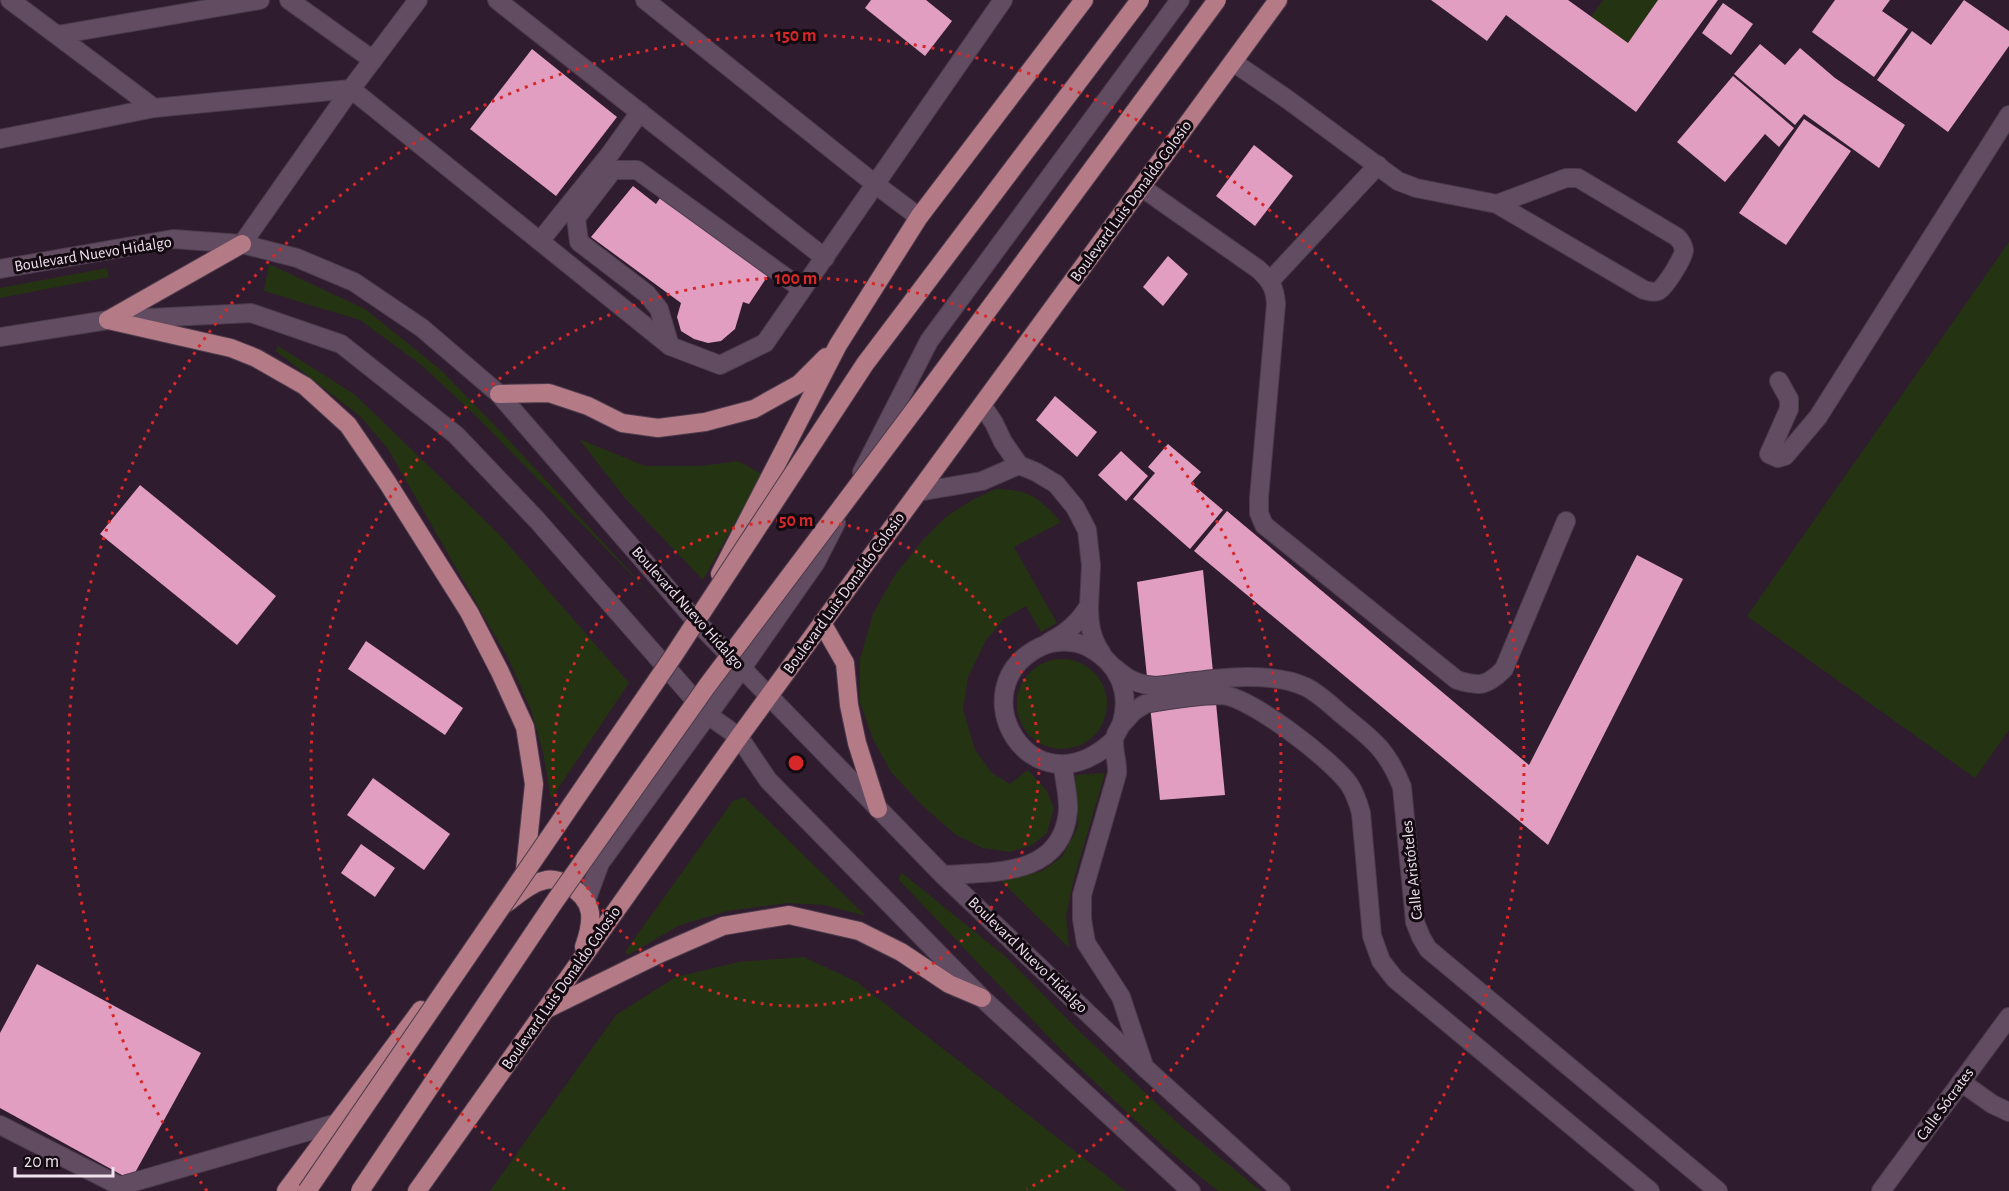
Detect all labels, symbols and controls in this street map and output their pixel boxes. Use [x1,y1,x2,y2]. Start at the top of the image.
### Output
text: 150 m [776,27,816,45]
street label: Boulevard Luis Donaldo Colosio [1067,117,1195,284]
street label: Boulevard Nuevo Hidalgo [13,234,173,274]
text: 100 m [775,270,817,288]
street label: Boulevard Luis Donaldo Colosio [780,509,908,676]
text: 50 m [779,512,813,530]
street label: Boulevard Nuevo Hidalgo [629,544,747,673]
centre of rings [786,753,806,773]
street label: Calle Aristóteles [1399,819,1425,921]
street label: Boulevard Nuevo Hidalgo [965,894,1091,1016]
street label: Boulevard Luis Donaldo Colosio [499,904,623,1072]
street label: Calle Sócrates [1913,1065,1977,1143]
scale bar [15,1140,112,1178]
text: 20 m [24,1153,59,1171]

